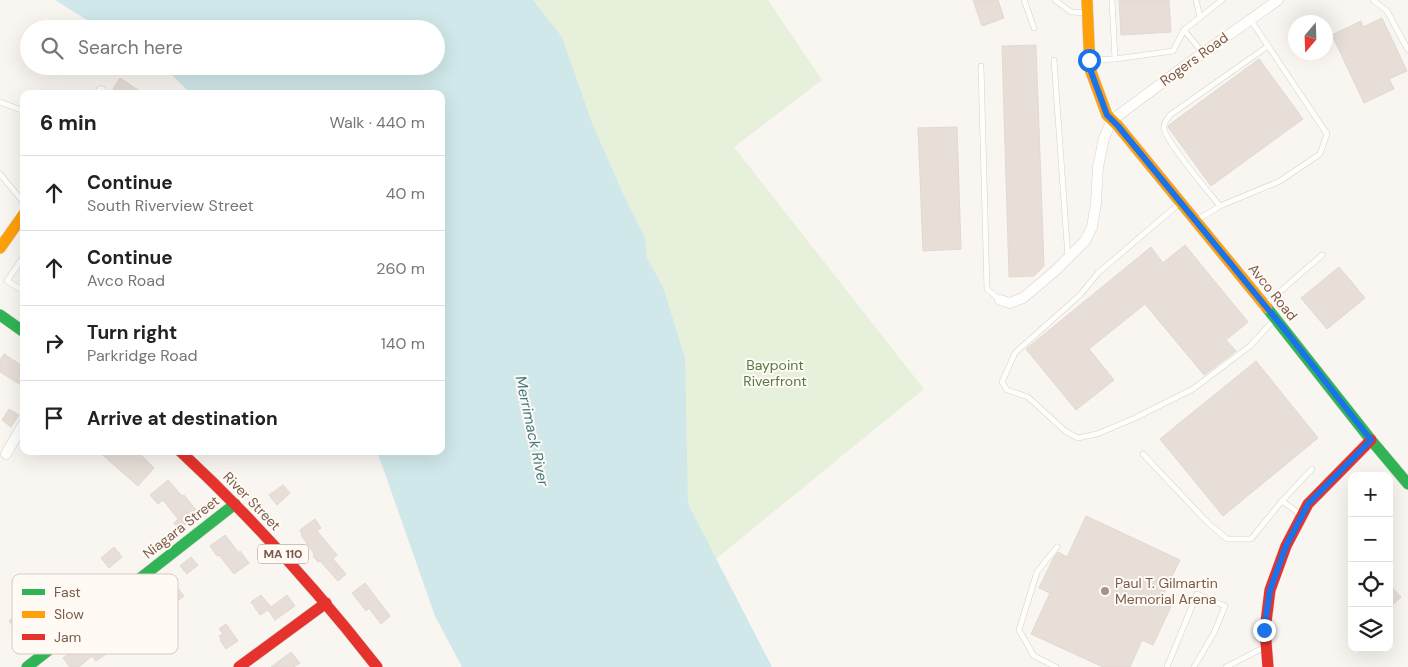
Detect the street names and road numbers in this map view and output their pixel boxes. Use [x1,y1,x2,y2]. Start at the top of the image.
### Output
street label: Rogers Road [1156,28,1232,90]
street label: Avco Road [1245,260,1301,324]
street label: River Street [219,468,285,534]
street label: Niagara Street [139,492,223,562]
road number: MA 110 [258,544,308,564]

